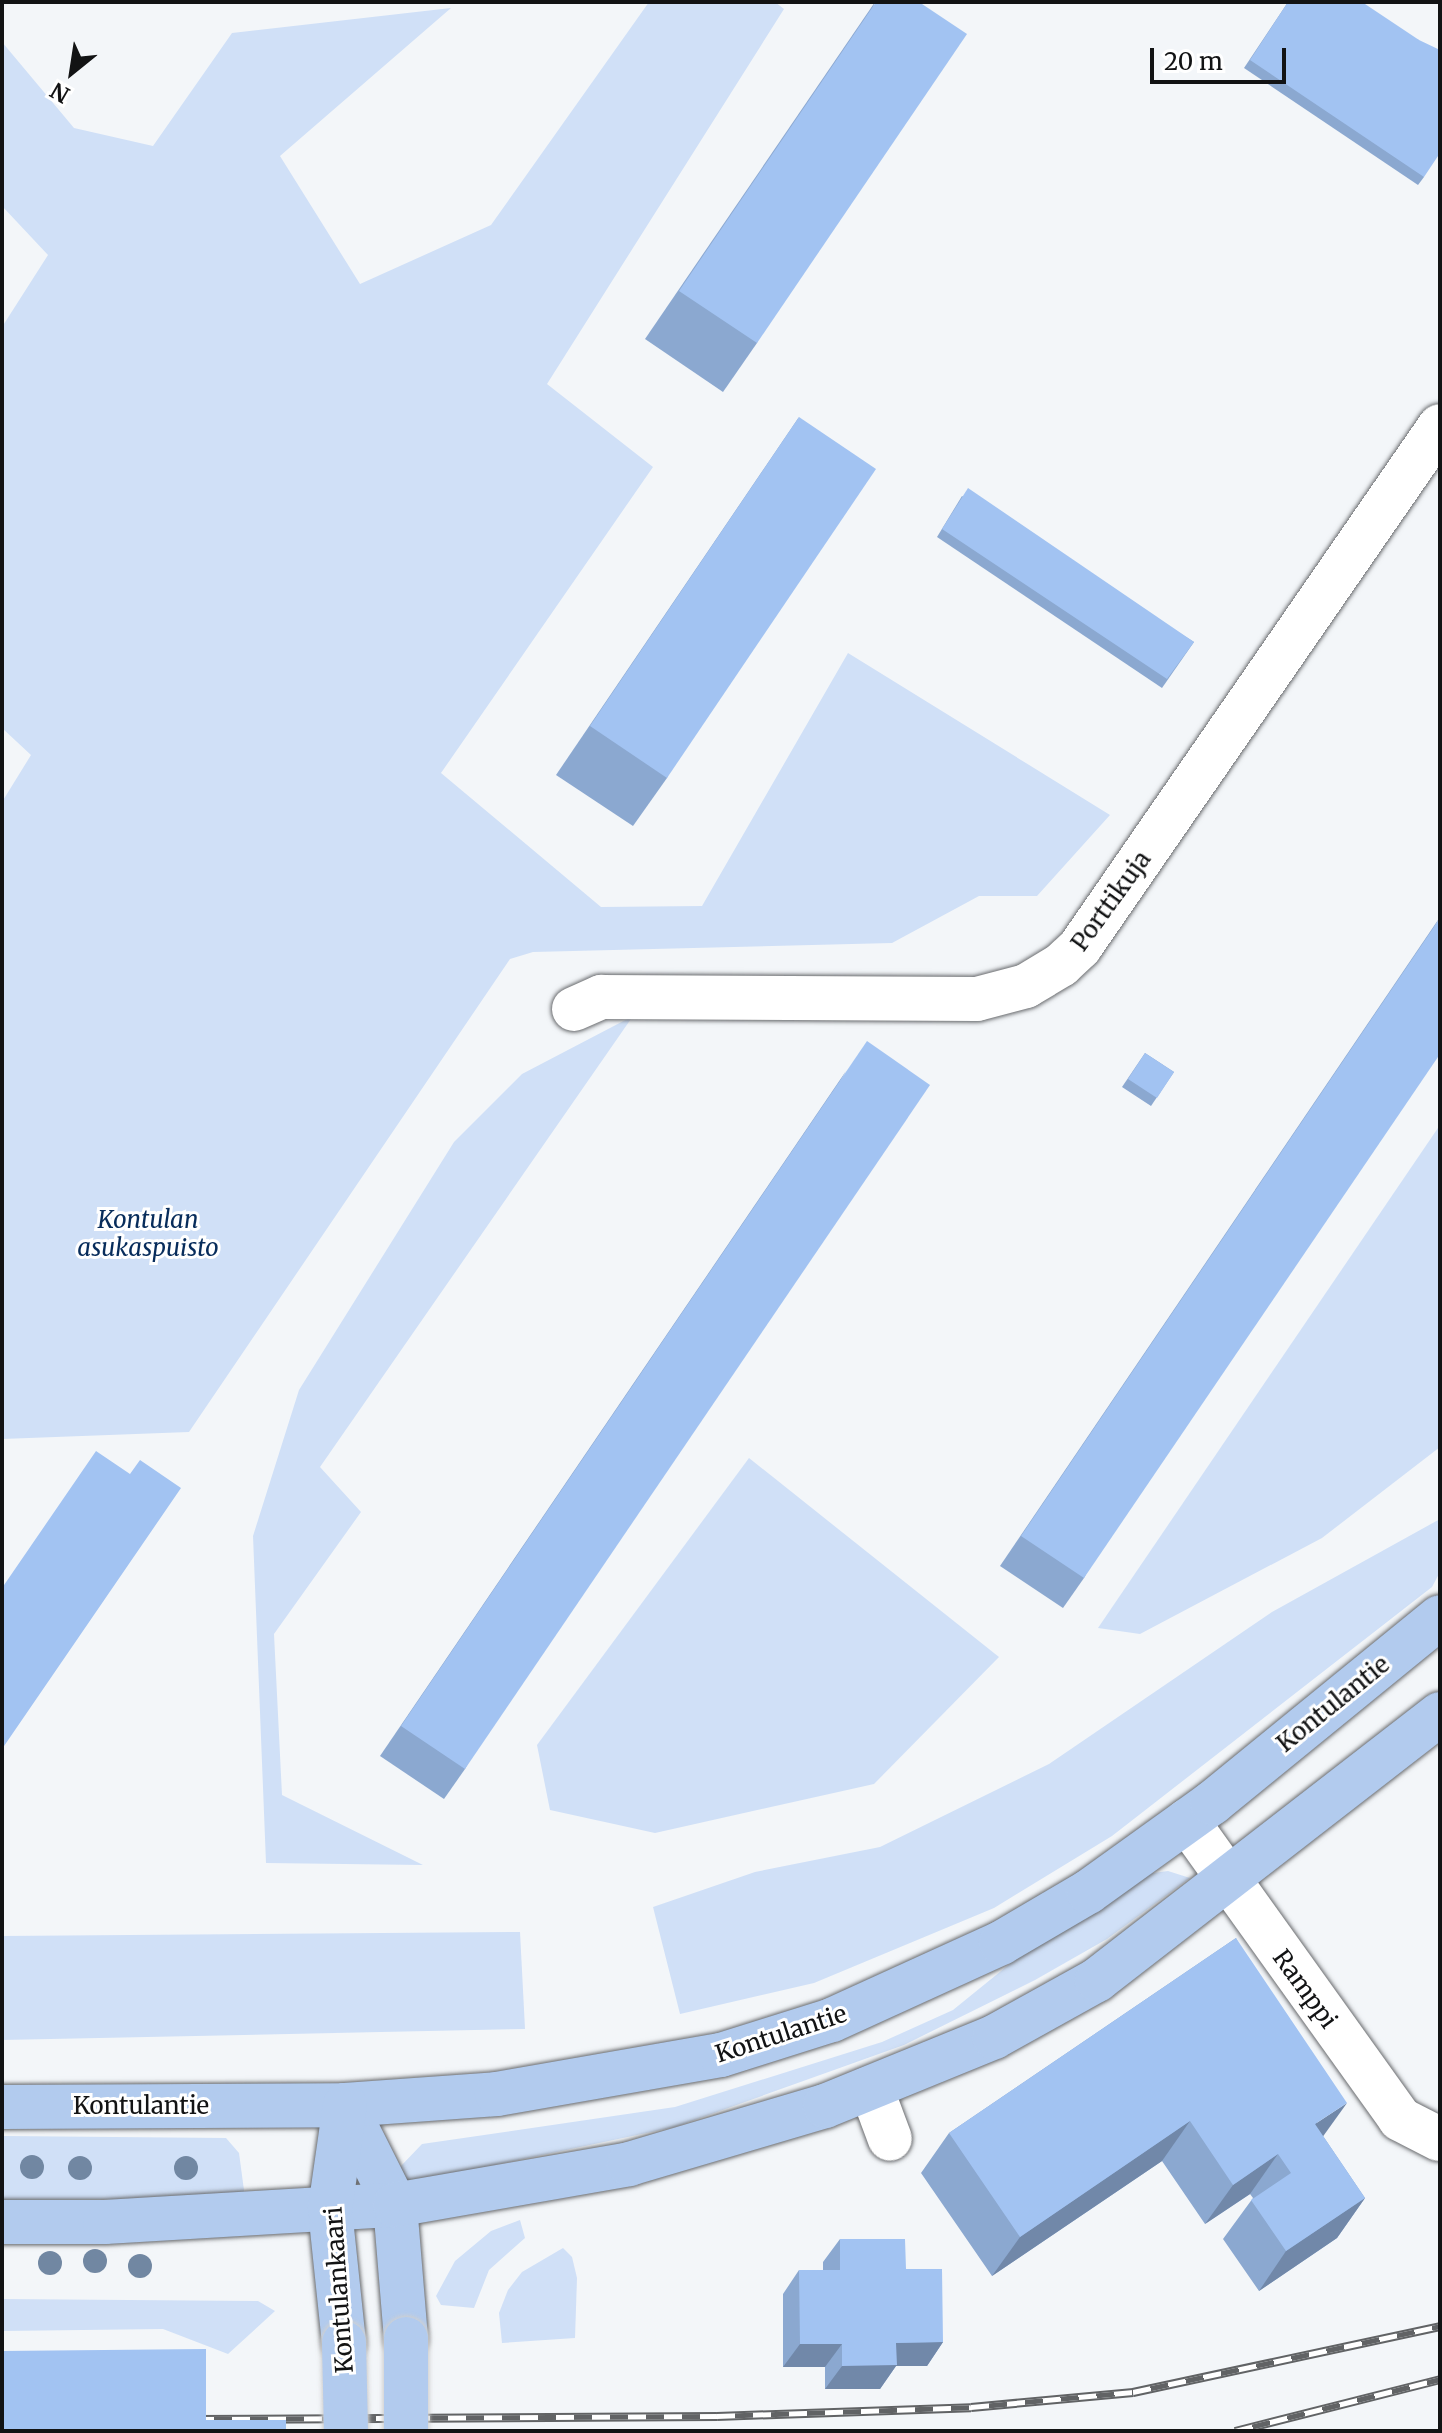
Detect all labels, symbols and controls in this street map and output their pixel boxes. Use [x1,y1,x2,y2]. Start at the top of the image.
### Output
north arrow [32,32,112,112]
scale bar [1154,32,1290,82]
text: 20 m [1164,46,1223,77]
text: N [45,76,75,109]
street label: Porttikuja [1065,845,1157,957]
park label: Kontulan asukaspuisto [77,1206,219,1262]
street label: Kontulantie [1271,1650,1395,1758]
street label: Ramppi [1267,1944,1343,2034]
street label: Kontulantie [712,1999,850,2069]
street label: Kontulantie [73,2092,209,2120]
street label: Kontulankaari [319,2206,359,2374]

